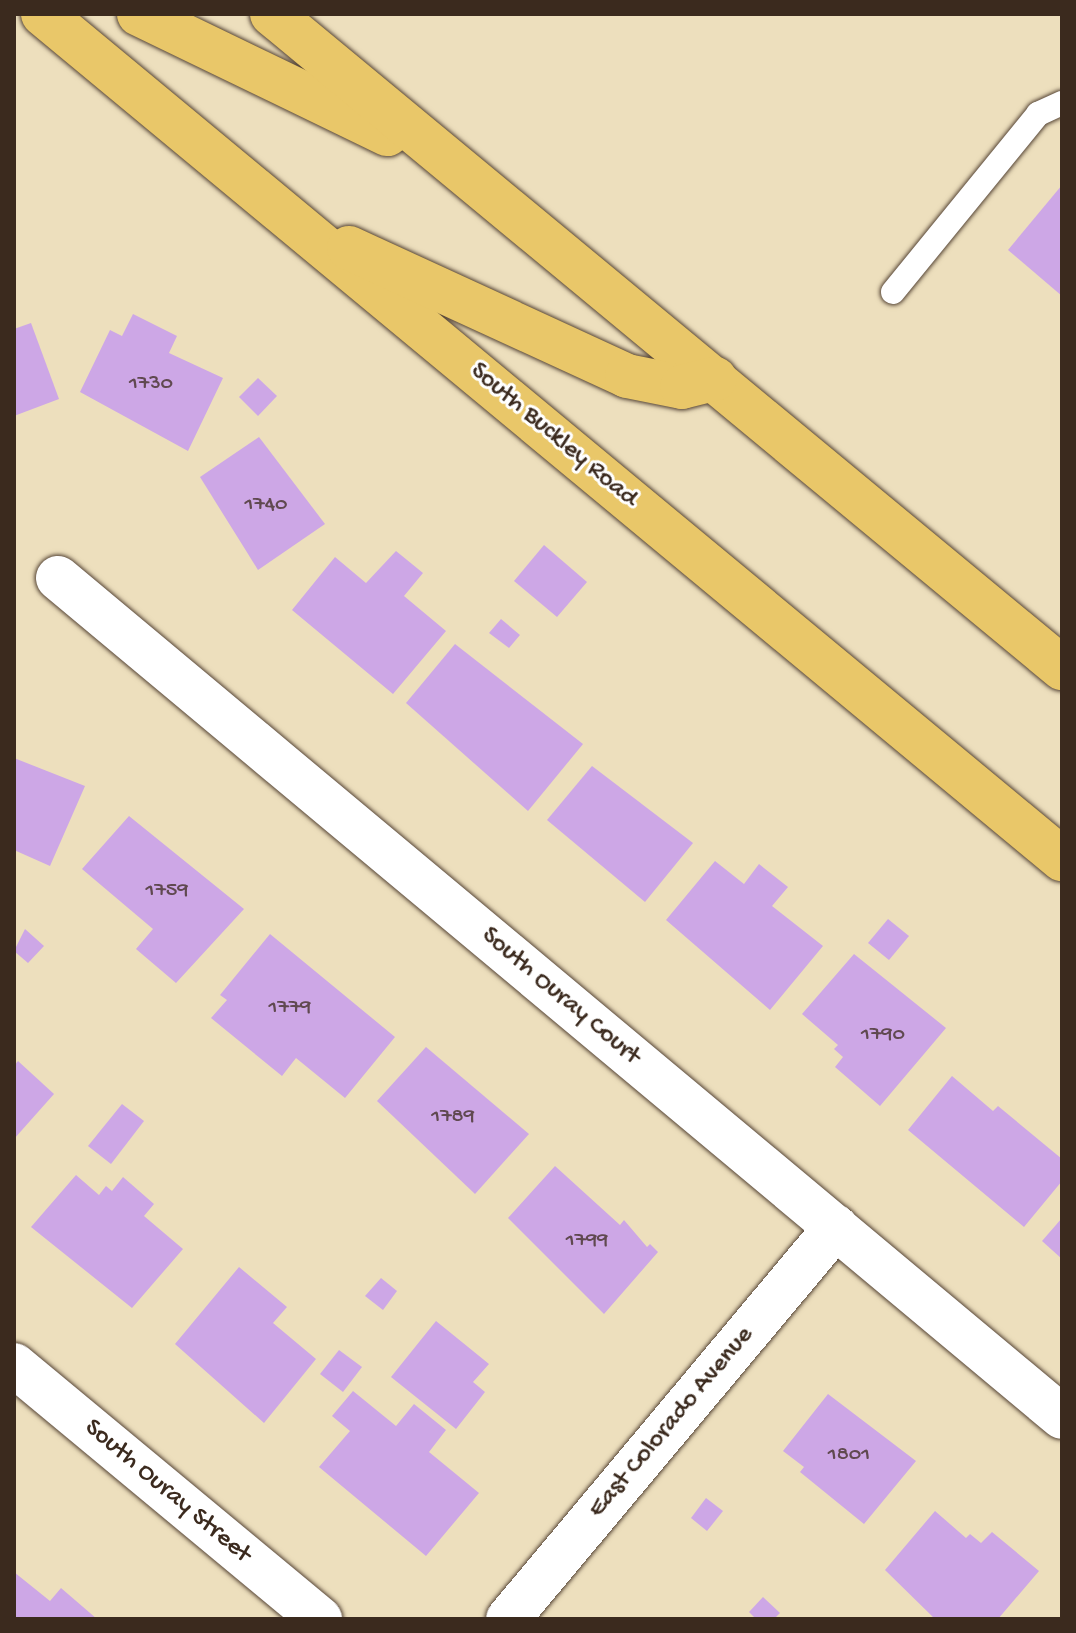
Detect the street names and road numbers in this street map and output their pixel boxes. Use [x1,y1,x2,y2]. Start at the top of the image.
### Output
street label: South Buckley Road [463,357,643,515]
street label: South Ouray Court [474,921,646,1073]
street label: East Colorado Avenue [583,1321,761,1525]
street label: South Ouray Street [77,1413,257,1571]

